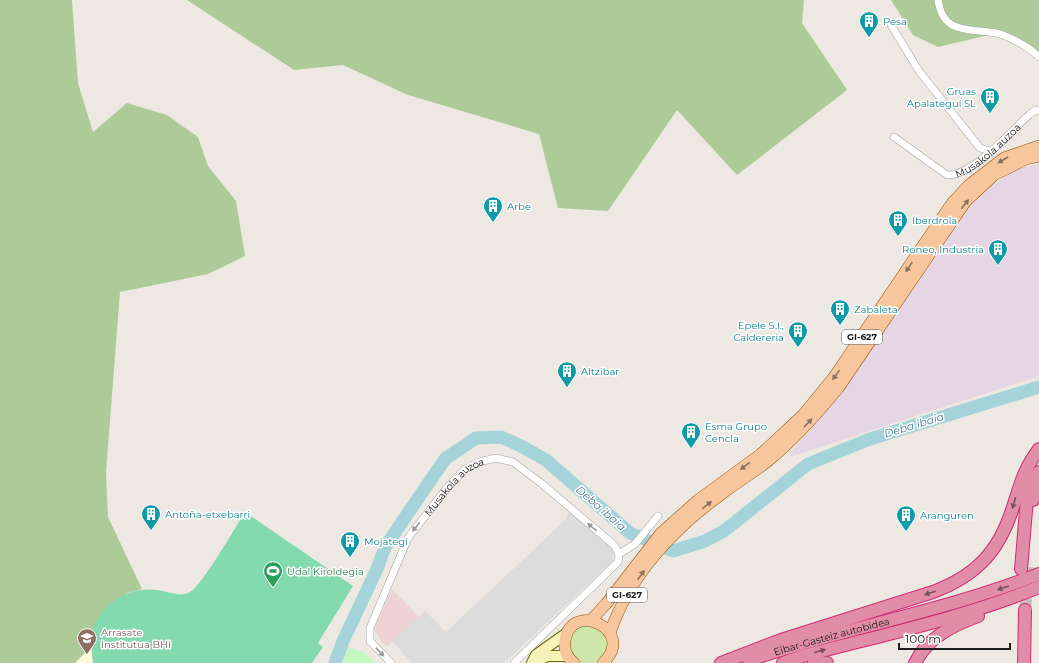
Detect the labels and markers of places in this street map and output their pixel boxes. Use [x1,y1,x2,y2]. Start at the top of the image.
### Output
building icon: Pesa [858,10,880,38]
place label: Pesa [883,15,907,28]
place label: Gruas Apalategui SL [907,85,976,110]
building icon: Gruas Apalategui SL [979,86,1001,114]
building icon: Arbe [482,195,504,223]
place label: Arbe [507,200,531,213]
building icon: Iberdrola [887,209,909,237]
place label: Iberdrola [912,214,957,227]
building icon: Roneo, Industria [987,238,1009,266]
place label: Roneo, Industria [902,243,984,256]
building icon: Zabaleta [829,298,851,326]
place label: Zabaleta [854,303,898,316]
place label: Epele S.l., Caldereria [733,319,784,344]
building icon: Epele S.l., Caldereria [787,320,809,348]
building icon: Altzibar [556,360,578,388]
place label: Altzibar [581,365,619,378]
place label: Esma Grupo Cencla [705,420,767,445]
building icon: Esma Grupo Cencla [680,421,702,449]
building icon: Antoña-etxebarri [140,503,162,531]
building icon: Aranguren [895,504,917,532]
place label: Antoña-etxebarri [165,508,250,521]
place label: Aranguren [920,509,974,522]
building icon: Mojategi [339,530,361,558]
place label: Mojategi [364,535,408,548]
sports icon: Udal Kiroldegia [262,560,284,588]
place label: Udal Kiroldegia [287,565,364,578]
place label: Arrasate Institutua BHI [101,626,171,651]
school or university icon: Arrasate Institutua BHI [76,627,98,655]

